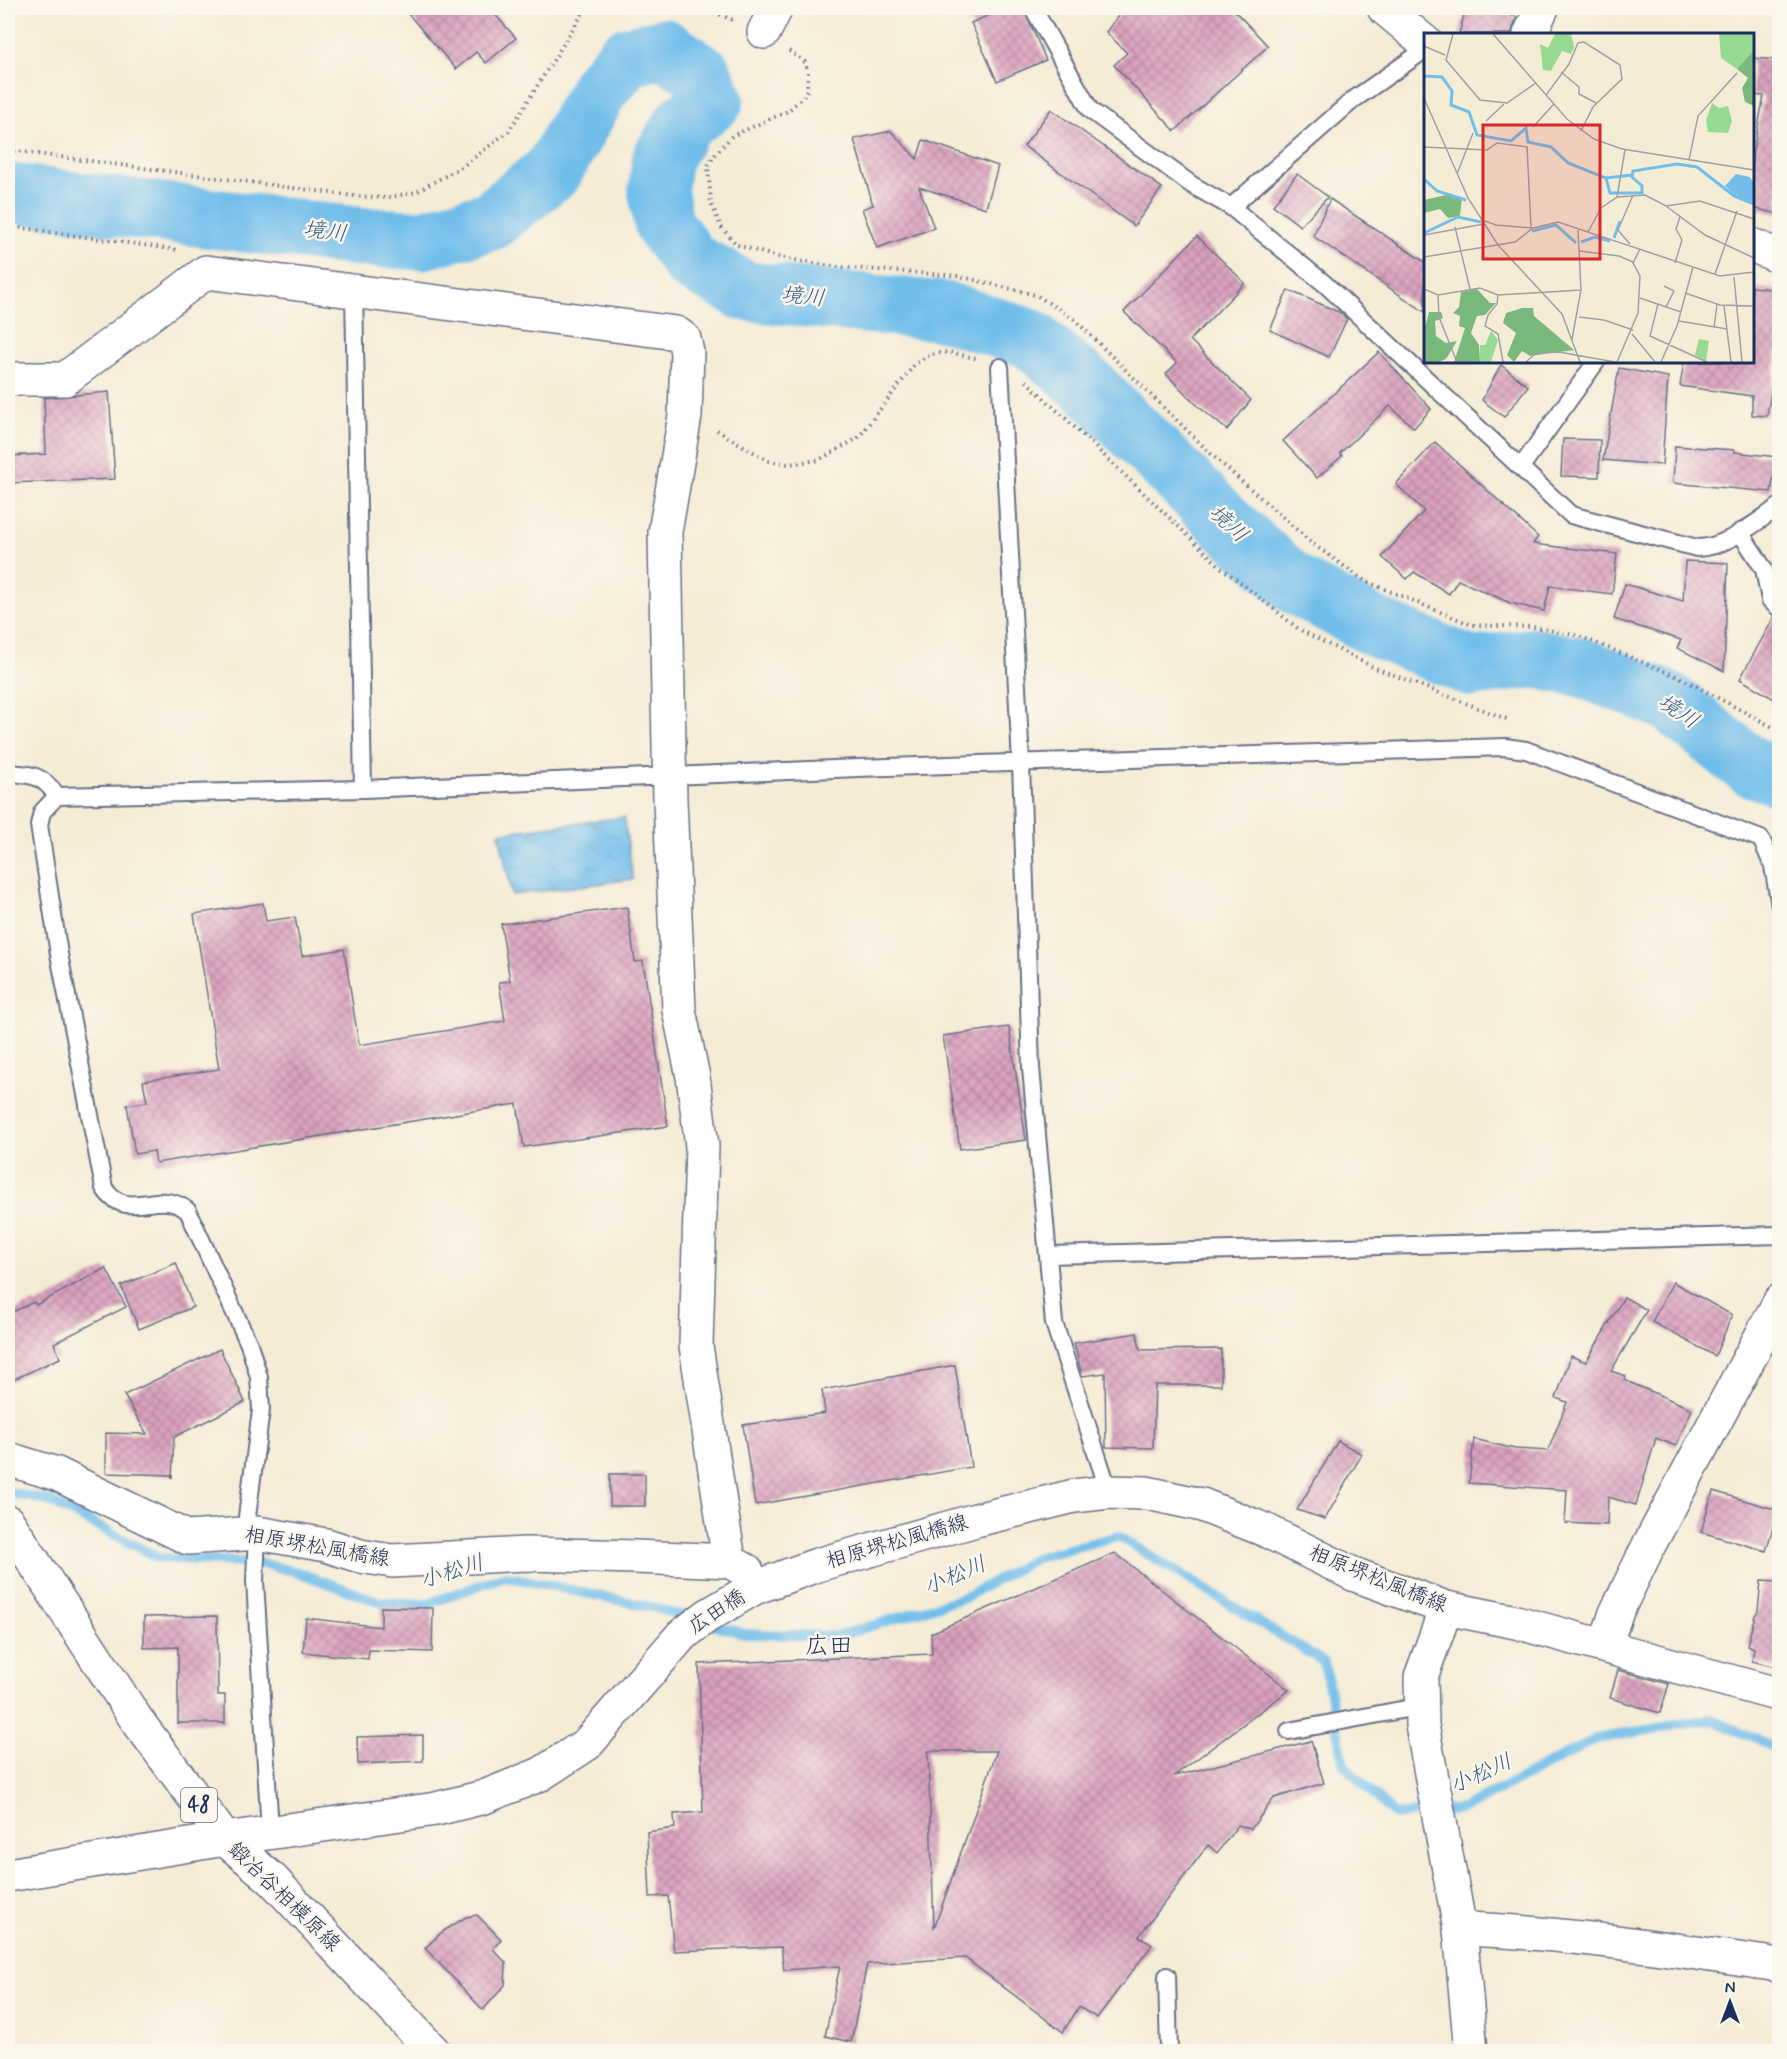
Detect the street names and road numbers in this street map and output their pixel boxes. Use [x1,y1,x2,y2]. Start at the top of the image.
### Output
street label: 相原堺松風橋線 [822,1508,972,1576]
street label: 相原堺松風橋線 [242,1520,392,1574]
street label: 相原堺松風橋線 [1305,1538,1451,1620]
street label: 広田橋 [683,1583,751,1641]
road number: 48 [181,1788,217,1822]
street label: 鍛冶谷相模原線 [221,1836,347,1958]

